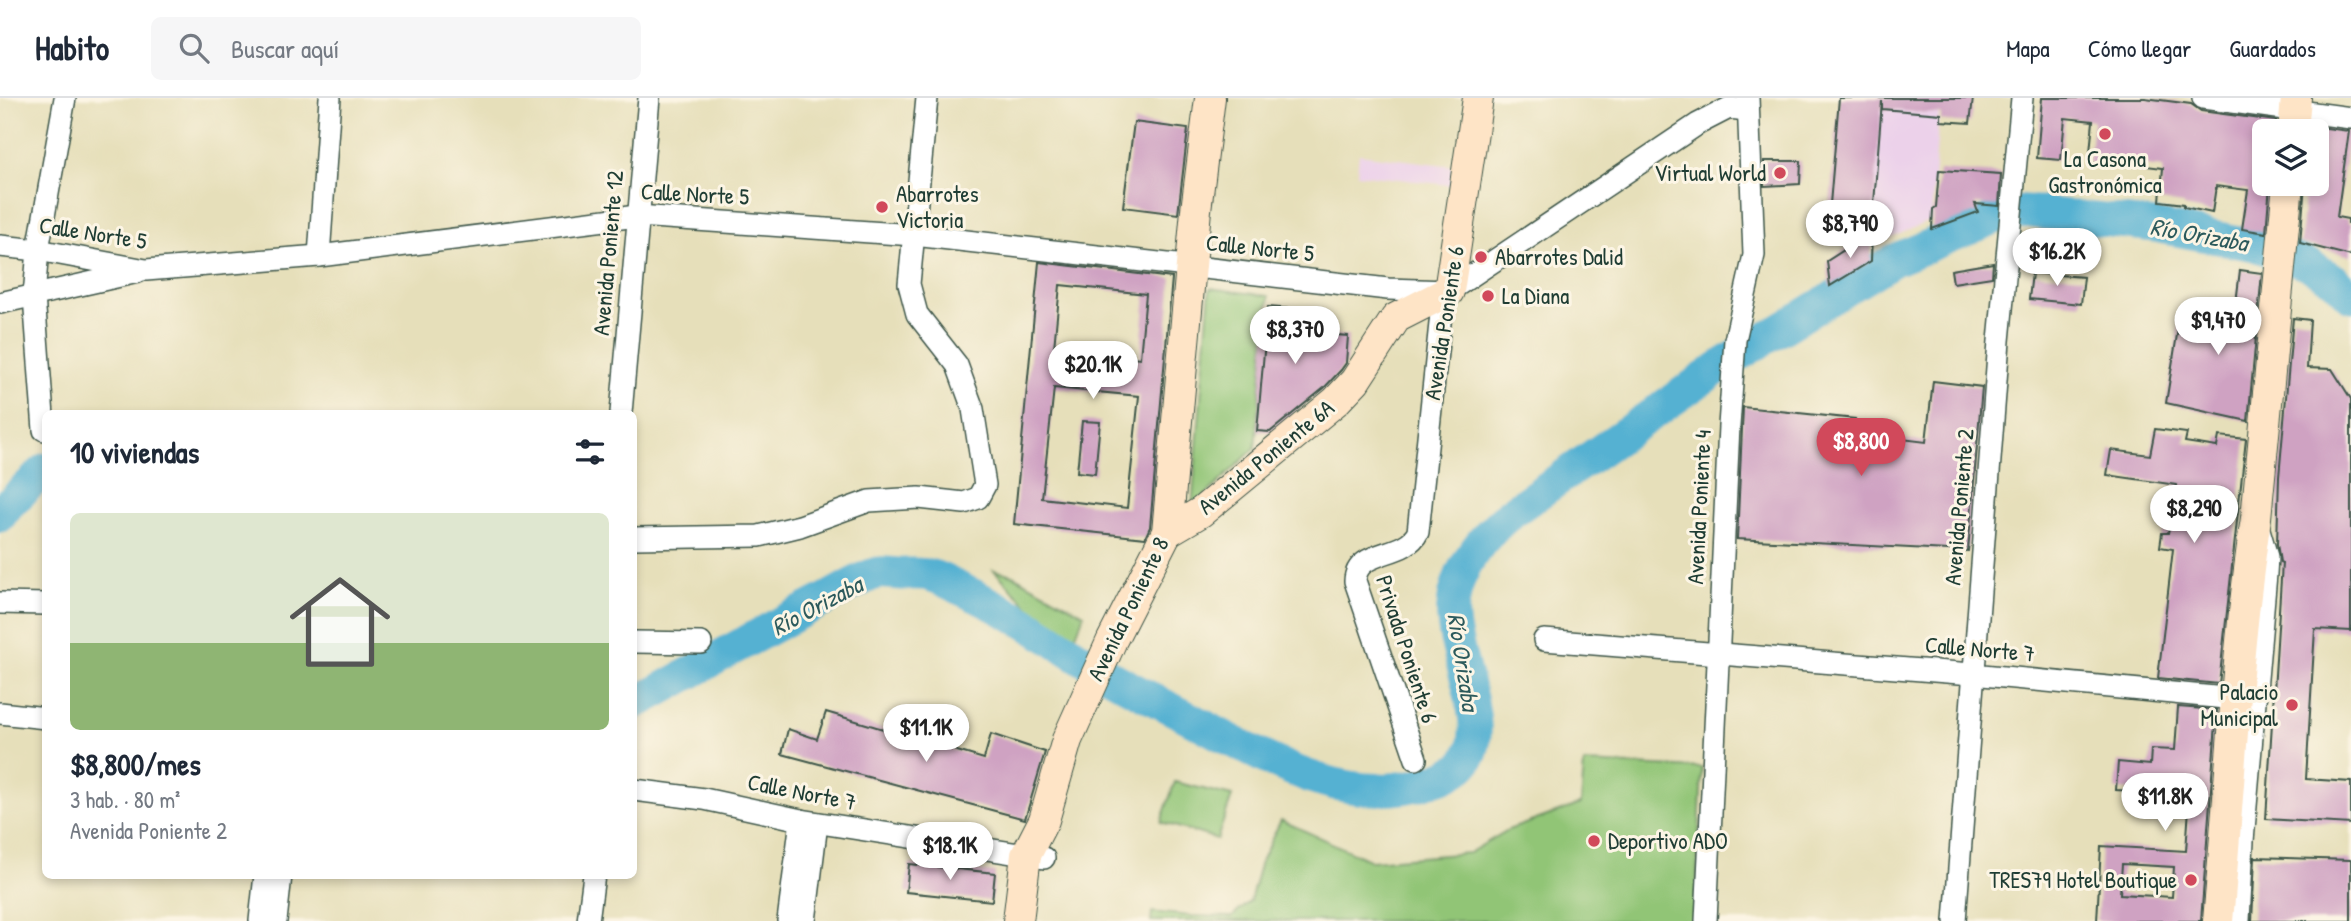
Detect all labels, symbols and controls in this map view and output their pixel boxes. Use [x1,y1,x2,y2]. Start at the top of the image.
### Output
search box [151,17,641,80]
text: Habito [35,26,109,70]
icon: search [175,29,213,67]
text: Buscar aquí [231,31,339,66]
text: Mapa [2006,32,2050,64]
text: Cómo llegar [2088,32,2191,64]
text: Guardados [2229,32,2316,64]
map controls [2252,119,2329,196]
button: layers [2252,119,2329,196]
marker: La Casona Gastronómica [2097,126,2113,142]
place label: La Casona Gastronómica [2048,143,2162,200]
place label: Virtual World [1654,157,1766,188]
marker: Virtual World [1772,165,1788,181]
street label: Avenida Poniente 12 [585,169,630,337]
street label: Calle Norte 5 [640,175,750,212]
place label: Abarrotes Victoria [896,178,979,235]
marker: Abarrotes Victoria [874,199,890,215]
pin: $8,790 [1793,200,1907,260]
text: $8,790 [1822,207,1878,238]
street label: Calle Norte 5 [37,209,149,256]
water label: Río Orizaba [2148,210,2253,259]
street label: Calle Norte 5 [1205,226,1316,269]
pin: $16.2K [2000,228,2114,288]
text: $16.2K [2029,235,2085,266]
place label: Abarrotes Dalid [1495,241,1623,272]
street label: Avenida Poniente 6 [1416,244,1471,402]
marker: Abarrotes Dalid [1473,249,1489,265]
place label: La Diana [1502,280,1569,311]
marker: La Diana [1480,288,1496,304]
pin: $9,470 [2161,298,2275,357]
text: $9,470 [2190,304,2246,335]
pin: $8,370 [1238,306,1352,366]
text: $8,370 [1266,313,1324,344]
pin: $20.1K [1036,342,1150,401]
text: $20.1K [1064,348,1122,379]
street label: Avenida Poniente 6A [1191,392,1340,521]
pin: $8,800 [1804,418,1918,478]
text: $8,800 [1833,425,1889,456]
street label: Avenida Poniente 2 [1936,427,1981,586]
street label: Avenida Poniente 4 [1679,429,1718,585]
text: 10 viviendas [70,432,199,472]
icon: filters [571,433,609,471]
pin: $8,290 [2137,486,2251,545]
text: $8,290 [2166,492,2222,523]
street label: Avenida Poniente 8 [1079,532,1176,686]
icon: home [277,559,403,685]
water label: Río Orizaba [766,567,870,642]
street label: Privada Poniente 6 [1369,571,1446,727]
water label: Río Orizaba [1440,611,1488,715]
street label: Calle Norte 7 [1924,628,2036,669]
place label: Palacio Municipal [2201,676,2279,733]
marker: Palacio Municipal [2284,697,2300,713]
pin: $11.1K [869,704,983,764]
text: $11.1K [899,711,953,742]
text: $8,800/mes [70,744,201,784]
street label: Calle Norte 7 [745,766,859,817]
pin: $11.8K [2108,774,2222,833]
text: $11.8K [2137,780,2193,811]
text: 3 hab. · 80 m² [70,784,180,815]
text: Avenida Poniente 2 [70,815,227,846]
pin: $18.1K [893,822,1007,882]
place label: Deportivo ADO [1608,825,1728,856]
text: $18.1K [922,829,978,860]
marker: Deportivo ADO [1586,833,1602,849]
place label: TRES79 Hotel Boutique [1989,864,2177,895]
marker: TRES79 Hotel Boutique [2183,872,2199,888]

